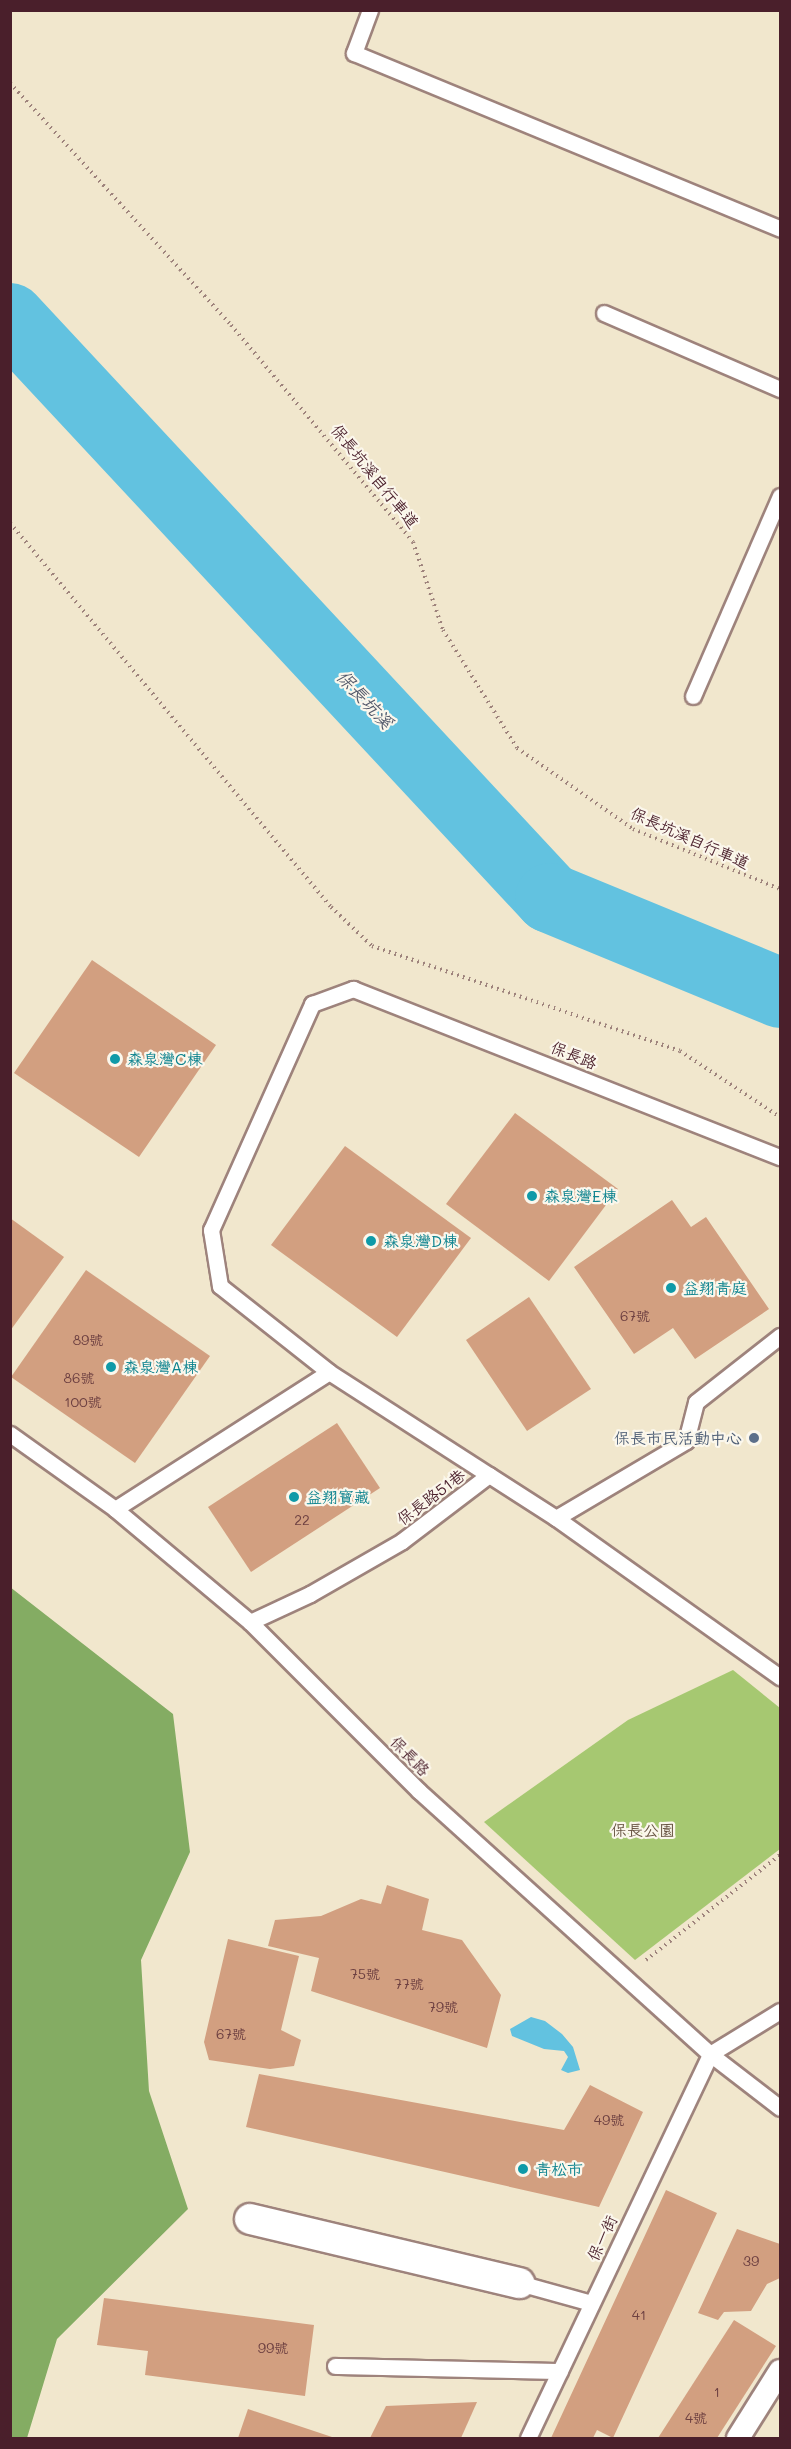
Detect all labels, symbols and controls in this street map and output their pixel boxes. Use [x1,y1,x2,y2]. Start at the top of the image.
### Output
street label: 保長坑溪自行車道 [327,420,423,532]
water label: 保長坑溪 [333,665,397,733]
street label: 保長坑溪自行車道 [628,803,752,873]
street label: 保長路 [548,1037,600,1073]
place label: 森泉灣C棟 [127,1049,202,1069]
marker: 森泉灣C棟 [108,1052,122,1066]
place label: 森泉灣E棟 [544,1186,617,1206]
marker: 森泉灣E棟 [525,1189,539,1203]
place label: 森泉灣D棟 [383,1231,458,1251]
marker: 森泉灣D棟 [364,1234,378,1248]
place label: 益翔青庭 [683,1278,747,1298]
marker: 益翔青庭 [664,1281,678,1295]
house number: 67號 [620,1308,650,1324]
house number: 89號 [73,1332,103,1348]
place label: 森泉灣A棟 [123,1357,198,1377]
marker: 森泉灣A棟 [104,1360,118,1374]
house number: 86號 [64,1370,94,1386]
house number: 100號 [64,1394,102,1410]
place label: 保長市民活動中心 [614,1428,742,1448]
marker: 保長市民活動中心 [747,1431,761,1445]
street label: 保長路51巷 [393,1465,469,1529]
place label: 益翔寶藏 [306,1487,370,1507]
marker: 益翔寶藏 [287,1490,301,1504]
house number: 22 [294,1512,310,1528]
street label: 保長路 [386,1732,434,1780]
park label: 保長公園 [611,1820,675,1840]
house number: 75號 [350,1966,380,1982]
house number: 77號 [394,1976,424,1992]
house number: 79號 [428,1999,458,2015]
house number: 67號 [216,2026,246,2042]
house number: 49號 [594,2112,624,2128]
place label: 青松市 [535,2159,583,2179]
marker: 青松市 [516,2162,530,2176]
street label: 保一街 [583,2212,621,2264]
house number: 39 [743,2253,759,2269]
house number: 41 [632,2307,646,2323]
house number: 99號 [258,2340,288,2356]
house number: 1 [714,2384,720,2400]
house number: 4號 [685,2410,707,2426]

